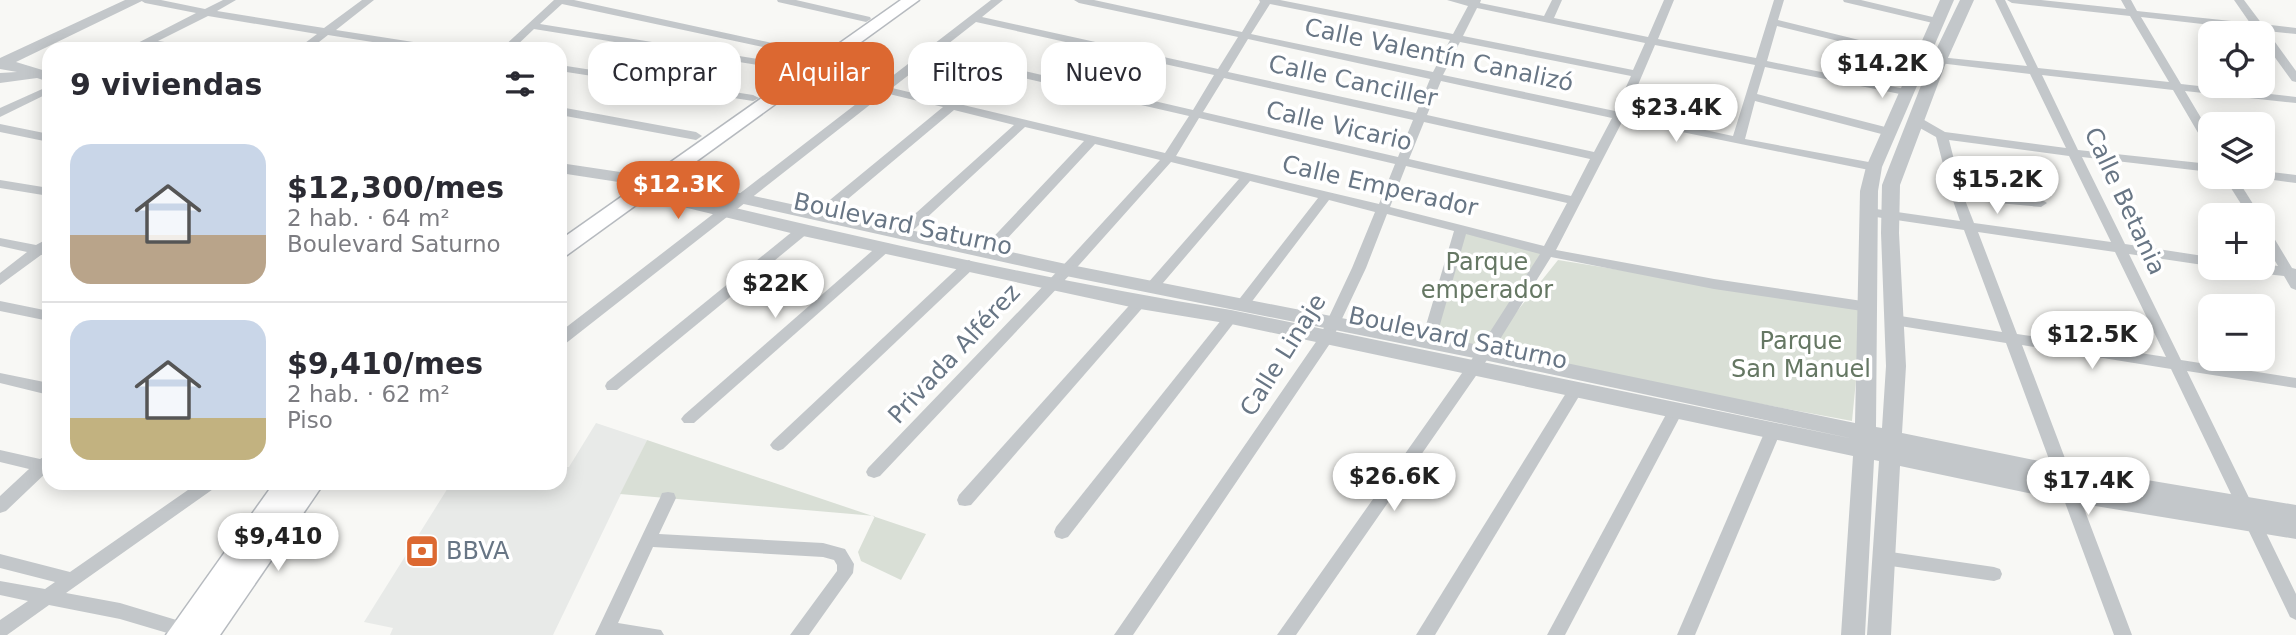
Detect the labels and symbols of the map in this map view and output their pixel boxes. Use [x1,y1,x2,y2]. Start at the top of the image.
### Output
street label: Calle Valentín Canalizó [1302,13,1576,97]
pin: $14.2K [1825,41,1939,100]
street label: Calle Canciller [1266,49,1440,113]
pin: $23.4K [1619,85,1733,144]
street label: Calle Vicario [1263,96,1415,156]
street label: Calle Betania [2079,123,2171,279]
street label: Calle Emperador [1279,150,1481,222]
pin: $15.2K [1940,156,2054,216]
pin: $12.3K [621,162,735,221]
street label: Boulevard Saturno [791,187,1015,261]
park label: Parque emperador [1421,248,1553,304]
pin: $22K [734,260,816,320]
street label: Privada Alférez [882,279,1026,429]
street label: Calle Linaje [1234,289,1332,421]
street label: Boulevard Saturno [1346,301,1570,375]
pin: $12.5K [2035,312,2149,371]
park label: Parque San Manuel [1731,327,1871,383]
pin: $26.6K [1337,454,1451,513]
pin: $17.4K [2031,458,2145,517]
pin: $9,410 [221,514,335,573]
bank icon: BBVA [403,532,441,570]
place label: BBVA [446,537,510,565]

